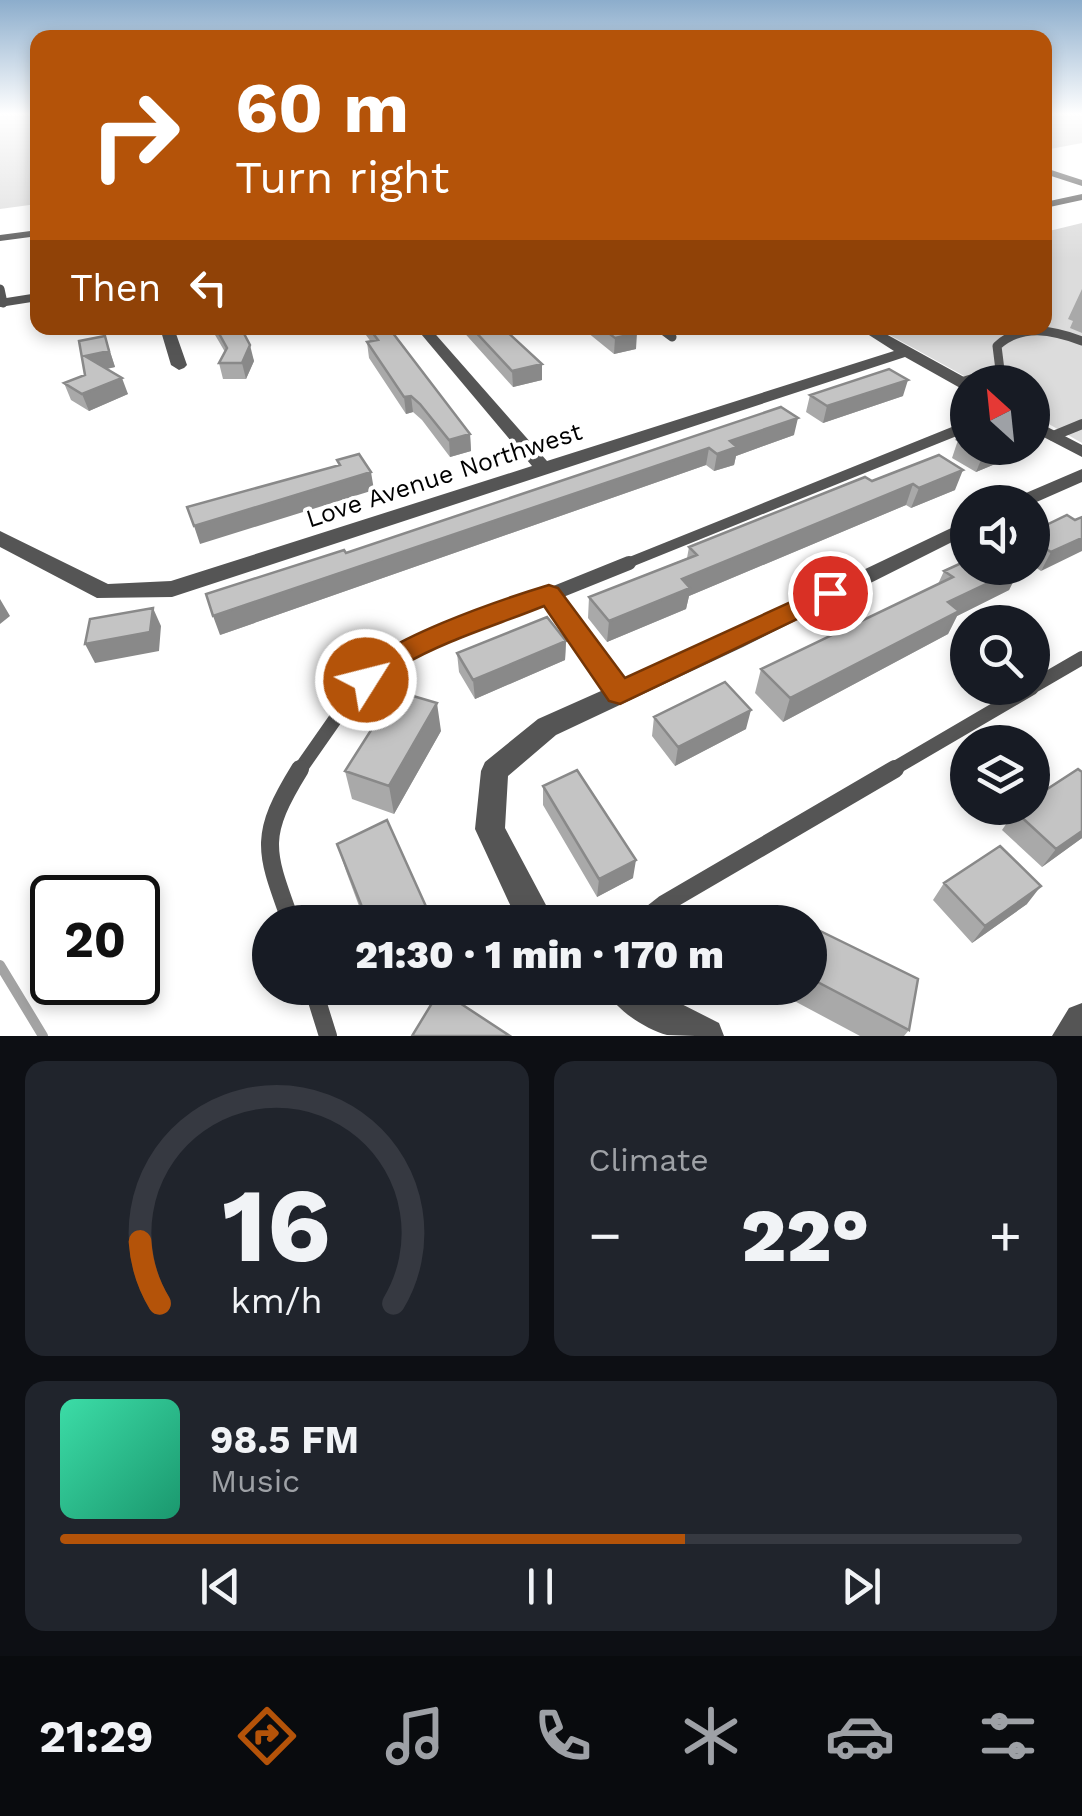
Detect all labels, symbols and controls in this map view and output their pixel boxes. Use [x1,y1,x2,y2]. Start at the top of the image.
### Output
text: 60 m [235,67,409,149]
icon: right [70,70,200,200]
text: Turn right [235,151,449,204]
icon: left [181,260,236,315]
text: Then [70,266,161,310]
north arrow [950,365,1050,465]
map controls [950,365,1050,825]
street label: Love Avenue Northwest [302,416,586,533]
button: sound [950,485,1050,585]
pin [788,551,873,636]
icon: arrive [803,566,858,621]
button: search [950,605,1050,705]
position arrow [314,628,418,732]
button: layers [950,725,1050,825]
speed limit sign: 20 [30,875,160,1005]
text: 21:30 · 1 min · 170 m [355,933,724,977]
text: Climate [589,1141,709,1179]
text: 16 [222,1164,331,1286]
text: 22° [741,1191,869,1279]
text: − [589,1203,622,1267]
text: + [989,1203,1022,1267]
text: km/h [231,1280,323,1322]
text: 98.5 FM [210,1418,359,1462]
text: Music [210,1462,300,1500]
icon: previous [193,1559,248,1614]
icon: pause [513,1559,568,1614]
icon: next [834,1559,889,1614]
icon: directions [232,1701,302,1771]
icon: music [380,1701,450,1771]
icon: phone [528,1701,598,1771]
icon: climate [676,1701,746,1771]
icon: car [825,1701,895,1771]
icon: filters [973,1701,1043,1771]
text: 21:29 [39,1710,153,1763]

